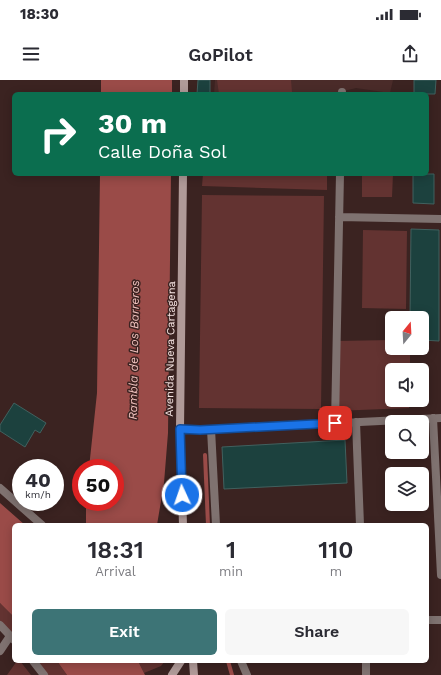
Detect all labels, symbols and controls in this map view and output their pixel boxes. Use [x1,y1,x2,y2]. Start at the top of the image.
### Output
text: 18:30 [20,5,59,23]
icon: menu [20,43,42,65]
icon: share [399,43,421,65]
text: GoPilot [188,44,253,65]
text: 30 m [98,107,167,140]
icon: right [32,108,84,160]
text: Calle Doña Sol [98,141,227,162]
water label: Rambla de Los Barreros [126,280,142,420]
street label: Avenida Nueva Cartagena [163,281,178,417]
north arrow [385,311,429,355]
map controls [385,311,429,511]
button: sound [385,363,429,407]
pin [318,406,352,440]
icon: arrive [324,412,346,434]
button: search [385,415,429,459]
speed limit sign: 50 [72,459,124,511]
button: layers [385,467,429,511]
text: 40 [25,468,51,492]
position arrow [161,474,203,516]
text: km/h [25,489,51,500]
text: 18:31 [87,536,144,564]
text: 1 [226,536,236,564]
text: 110 [318,536,354,564]
text: Arrival [95,564,136,579]
text: min [219,564,243,579]
text: m [330,564,342,579]
button: Exit [32,609,217,655]
button: Share [225,609,409,655]

